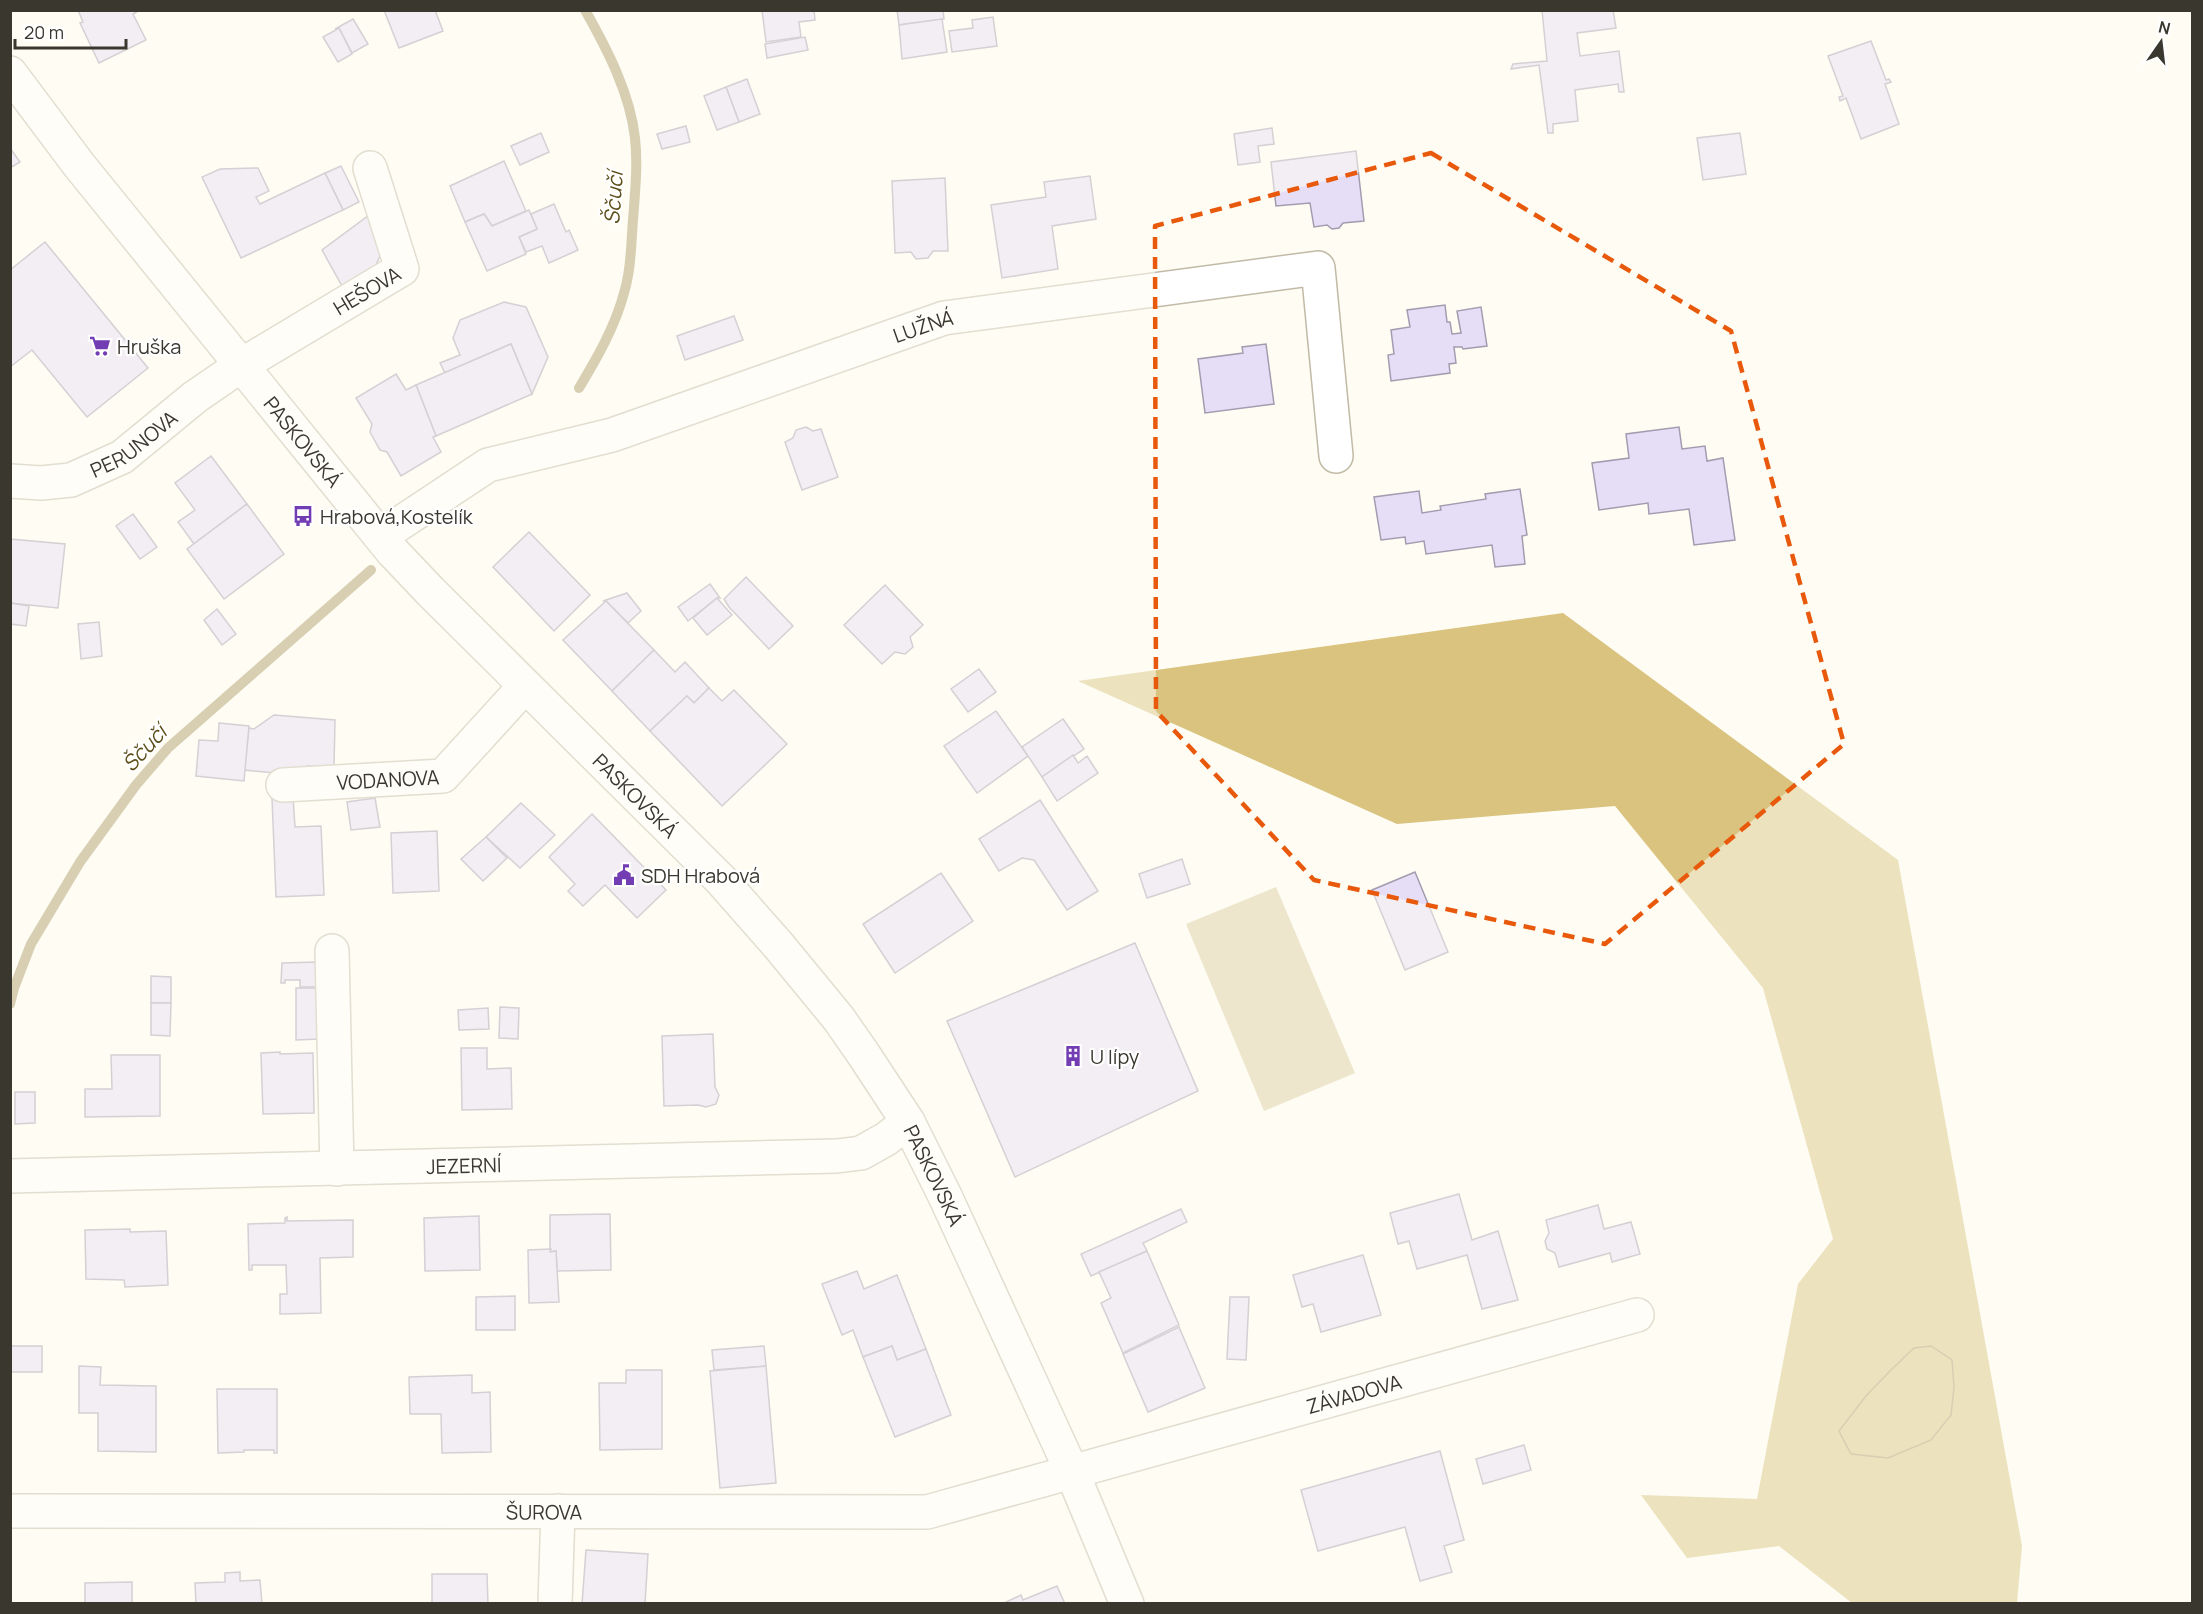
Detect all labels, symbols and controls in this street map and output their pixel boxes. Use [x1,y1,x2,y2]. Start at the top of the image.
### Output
scale bar [15,12,126,50]
north arrow [2131,12,2191,72]
text: N [2156,15,2173,40]
text: 20 m [24,20,64,44]
water label: Ščučí [597,166,629,226]
street label: HEŠOVA [328,259,406,321]
street label: LUŽNÁ [889,303,955,349]
place label: Hruška [117,333,181,360]
supermarket icon: Hruška [88,334,112,358]
street label: PASKOVSKÁ [258,391,348,493]
street label: PERUNOVA [86,404,183,483]
place label: Hrabová,Kostelík [320,503,474,530]
bus stop icon: Hrabová,Kostelík [291,504,315,528]
water label: Ščučí [116,716,175,777]
street label: PASKOVSKÁ [587,747,684,844]
street label: VODANOVA [336,763,440,795]
place label: SDH Hrabová [641,862,760,889]
public building icon: SDH Hrabová [612,863,636,887]
place label: U lípy [1090,1043,1140,1070]
building icon: U lípy [1061,1044,1085,1068]
street label: PASKOVSKÁ [898,1120,971,1230]
street label: JEZERNÍ [426,1151,502,1179]
street label: ZÁVADOVA [1303,1367,1405,1420]
street label: ŠUROVA [506,1498,582,1525]

